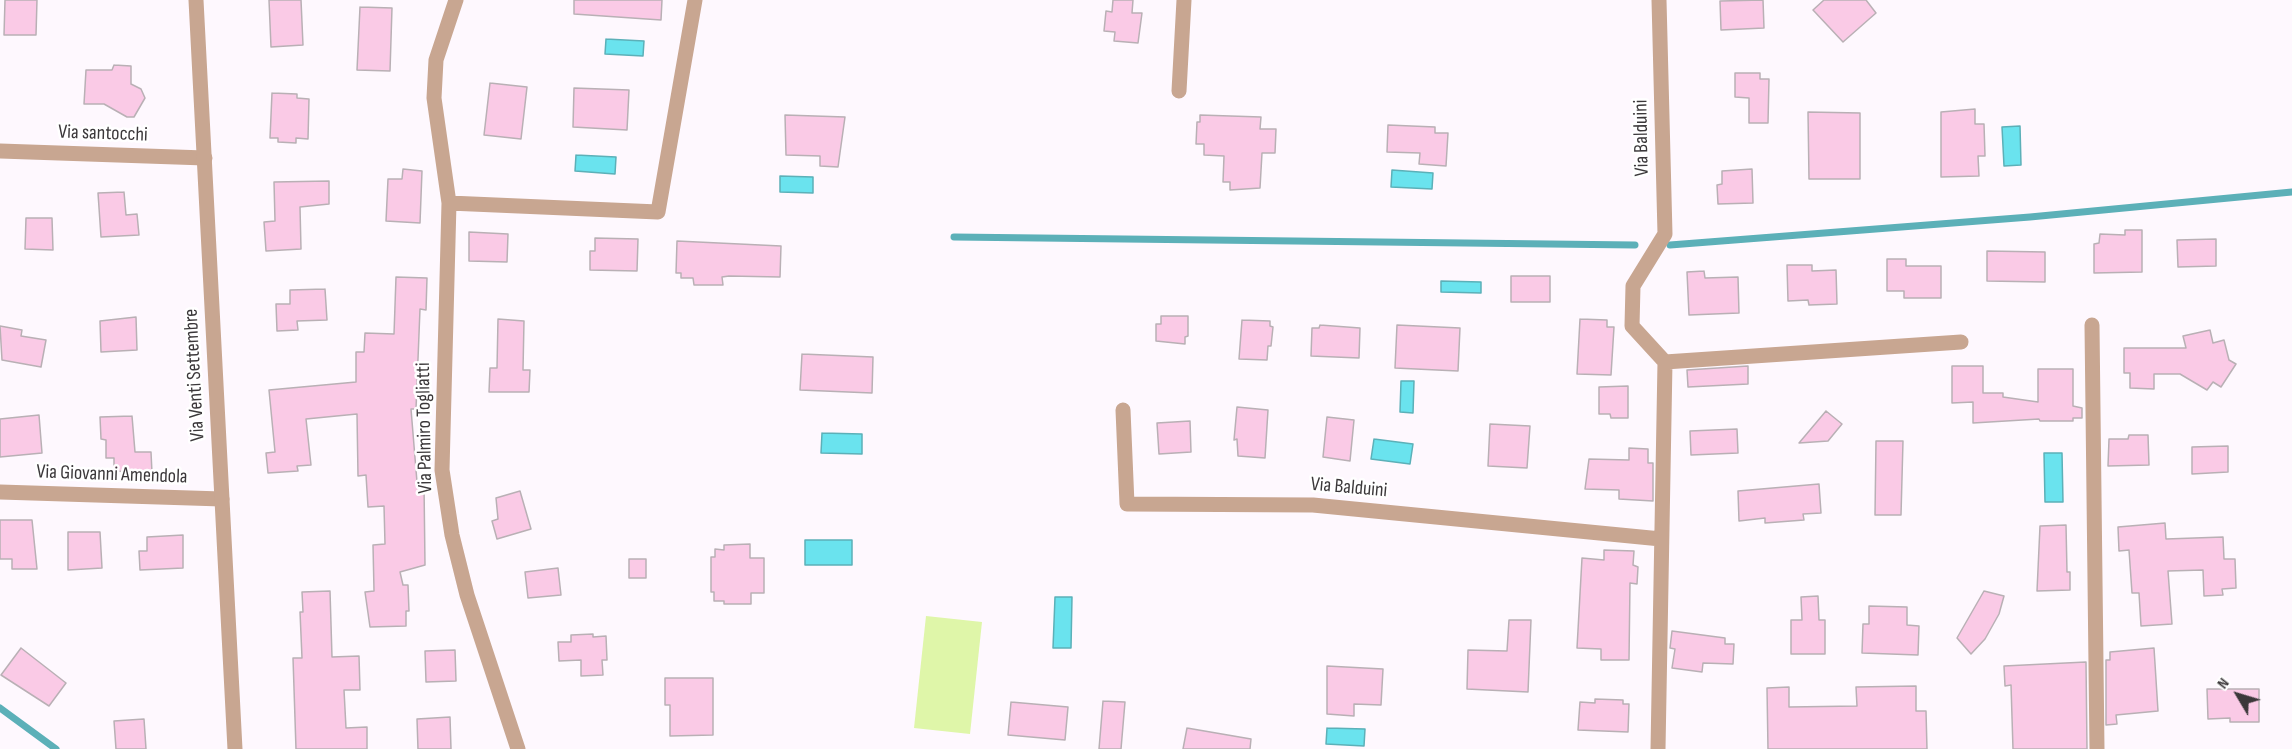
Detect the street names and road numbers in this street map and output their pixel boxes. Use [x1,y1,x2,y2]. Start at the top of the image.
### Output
street label: Via Balduini [1629,99,1655,177]
street label: Via santocchi [58,120,148,148]
street label: Via Venti Settembre [180,308,210,442]
street label: Via Palmiro Togliatti [412,362,438,494]
street label: Via Giovanni Amendola [36,460,188,490]
street label: Via Balduini [1310,473,1388,503]

